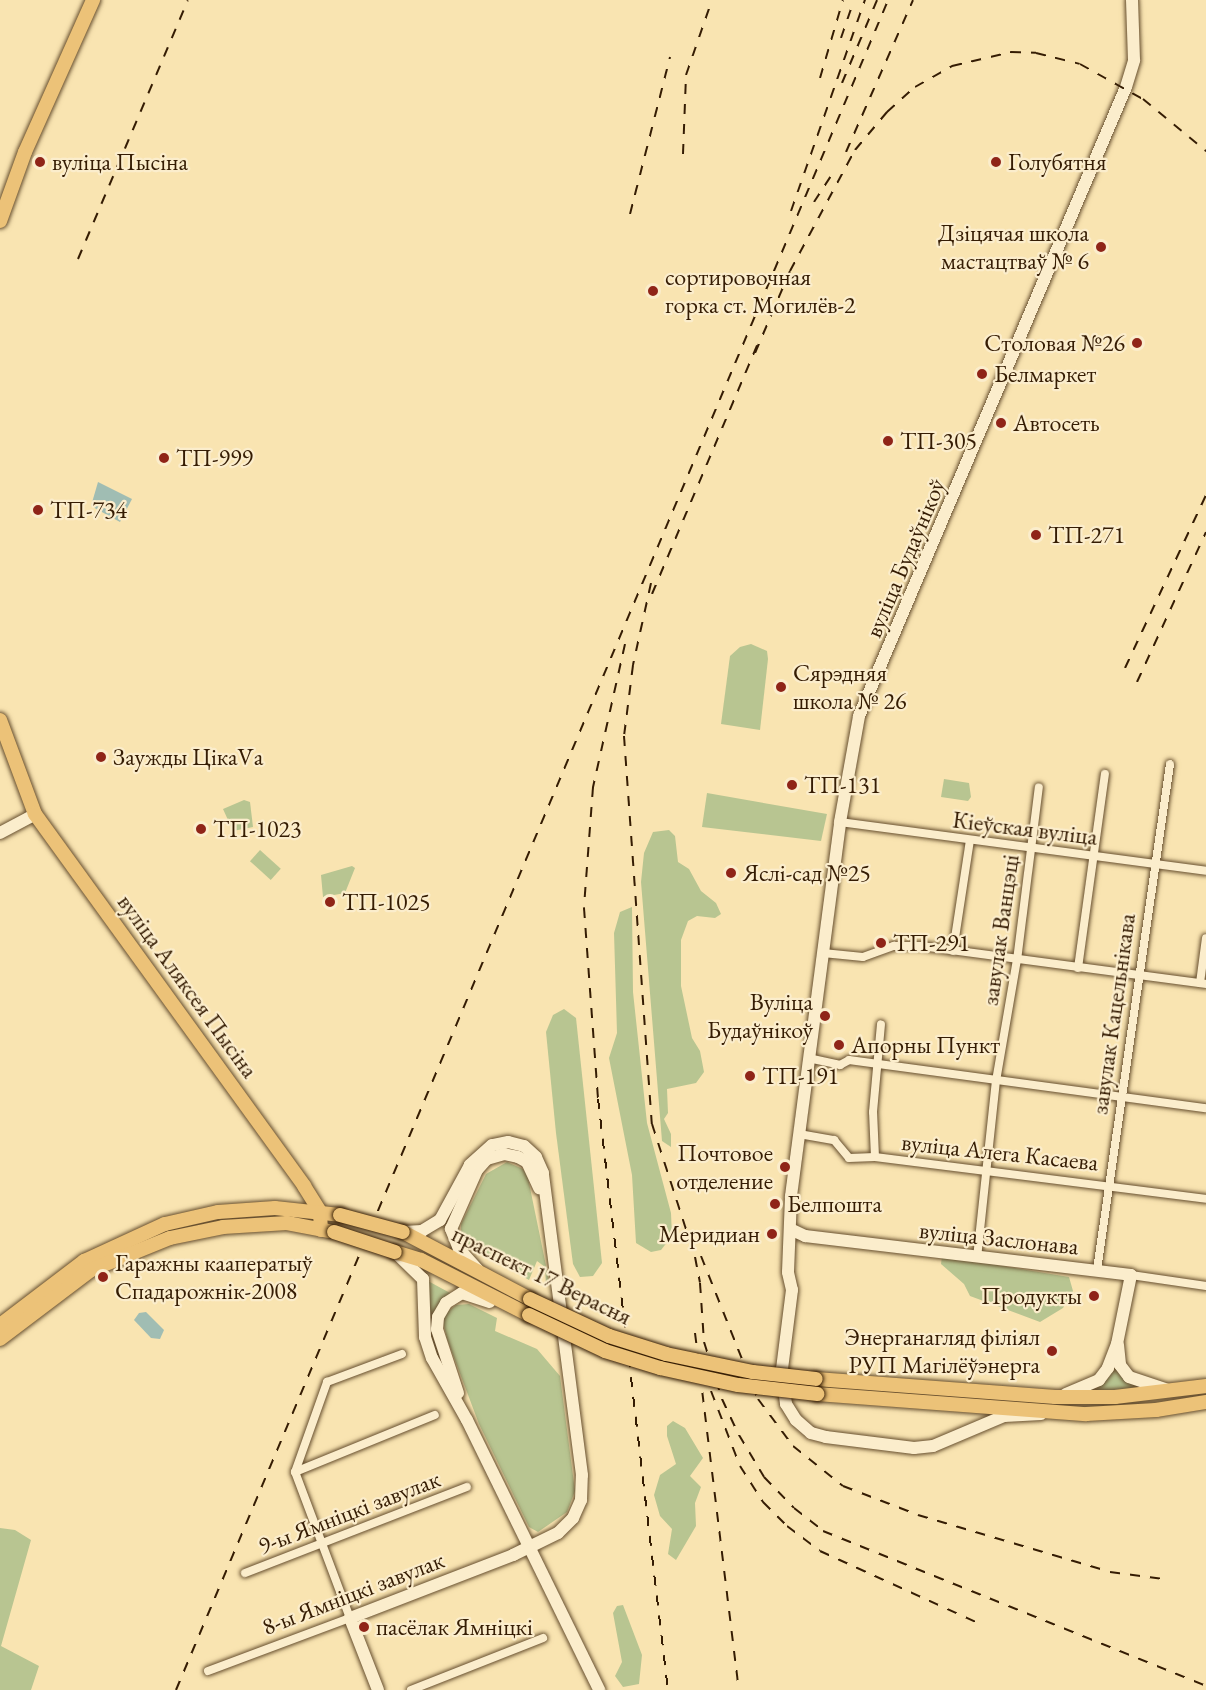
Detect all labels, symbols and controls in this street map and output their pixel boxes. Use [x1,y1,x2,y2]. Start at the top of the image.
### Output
place label: вуліца Пысіна [52,148,188,176]
place label: Голубятня [1008,148,1106,176]
marker: вуліца Пысіна [33,155,47,169]
marker: Голубятня [989,155,1003,169]
place label: Дзіцячая школа мастацтваў № 6 [938,219,1089,275]
marker: Дзіцячая школа мастацтваў № 6 [1094,240,1108,254]
place label: сортировочная горка ст. Могилёв-2 [665,263,856,319]
marker: сортировочная горка ст. Могилёв-2 [646,284,660,298]
place label: Столовая №26 [984,329,1125,357]
marker: Столовая №26 [1130,336,1144,350]
place label: Белмаркет [994,360,1096,388]
marker: Белмаркет [975,367,989,381]
place label: Автосеть [1013,409,1100,437]
marker: Автосеть [994,416,1008,430]
place label: ТП-305 [900,427,977,455]
marker: ТП-305 [881,434,895,448]
place label: ТП-999 [176,444,253,472]
marker: ТП-999 [157,451,171,465]
street label: вуліца Будаўнікоў [859,474,951,642]
place label: ТП-734 [50,496,127,524]
marker: ТП-734 [31,503,45,517]
place label: ТП-271 [1048,521,1125,549]
marker: ТП-271 [1029,528,1043,542]
place label: Сярэдняя школа № 26 [793,659,906,715]
marker: Сярэдняя школа № 26 [774,680,788,694]
place label: Заужды ЦікаVа [113,743,263,771]
marker: Заужды ЦікаVа [94,750,108,764]
place label: ТП-131 [804,771,881,799]
marker: ТП-131 [785,778,799,792]
street label: Кіеўская вуліца [951,805,1099,851]
place label: ТП-1023 [213,815,302,843]
marker: ТП-1023 [194,822,208,836]
street label: завулак Ванцэці [975,853,1025,1007]
place label: Яслі-сад №25 [743,859,871,887]
marker: Яслі-сад №25 [724,866,738,880]
street label: вуліца Аляксея Пысіна [112,888,264,1084]
place label: ТП-1025 [342,888,431,916]
marker: ТП-1025 [323,895,337,909]
street label: завулак Кацельнікава [1085,912,1141,1116]
place label: ТП-291 [893,929,970,957]
marker: ТП-291 [874,936,888,950]
place label: Вуліца Будаўнікоў [707,988,813,1044]
marker: Вуліца Будаўнікоў [818,1009,832,1023]
place label: Апорны Пункт [851,1031,1000,1059]
marker: Апорны Пункт [832,1038,846,1052]
place label: ТП-191 [762,1062,839,1090]
marker: ТП-191 [743,1069,757,1083]
street label: вуліца Алега Касаева [900,1127,1100,1177]
place label: Почтовое отделение [676,1139,773,1195]
marker: Почтовое отделение [778,1160,792,1174]
place label: Белпошта [787,1190,882,1218]
marker: Белпошта [768,1197,782,1211]
street label: вуліца Заслонава [918,1215,1080,1261]
street label: праспект 17 Верасня [448,1219,636,1331]
place label: Меридиан [659,1220,760,1248]
marker: Меридиан [765,1227,779,1241]
place label: Гаражны кааператыў Спадарожнік-2008 [115,1249,313,1305]
marker: Гаражны кааператыў Спадарожнік-2008 [96,1270,110,1284]
place label: Продукты [981,1282,1082,1310]
marker: Продукты [1087,1289,1101,1303]
place label: Энерганагляд філіял РУП Магілёўэнерга [844,1323,1040,1379]
marker: Энерганагляд філіял РУП Магілёўэнерга [1045,1344,1059,1358]
street label: 9-ы Ямніцкі завулак [254,1464,444,1560]
street label: 8-ы Ямніцкі завулак [258,1545,448,1641]
place label: пасёлак Ямніцкі [376,1613,533,1641]
marker: пасёлак Ямніцкі [357,1620,371,1634]

